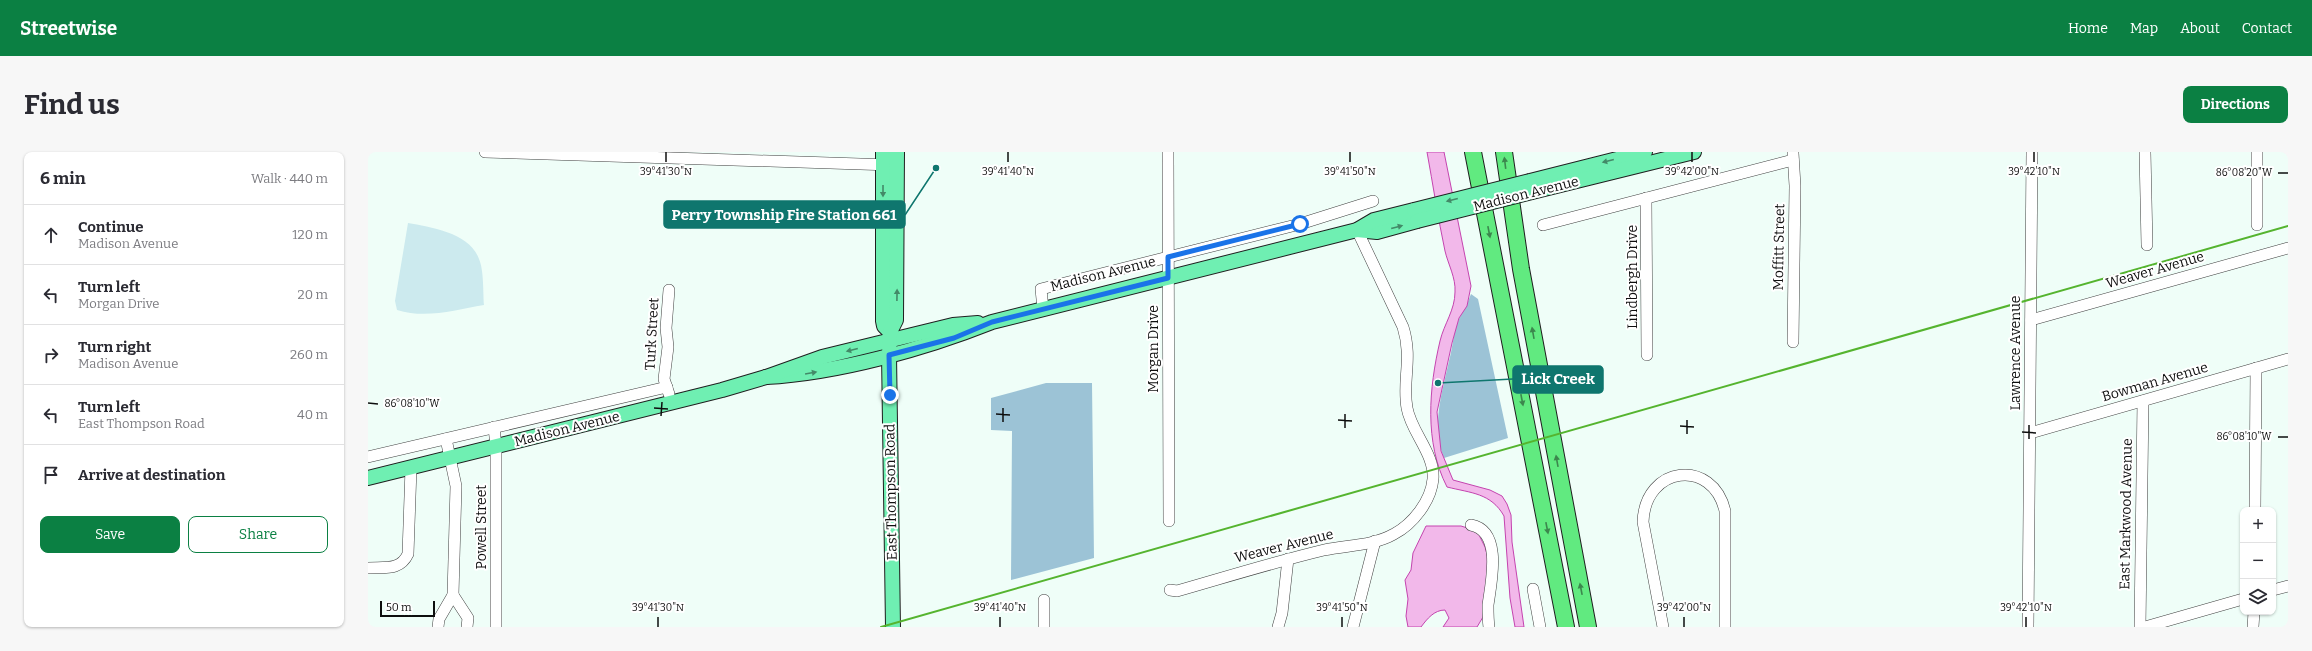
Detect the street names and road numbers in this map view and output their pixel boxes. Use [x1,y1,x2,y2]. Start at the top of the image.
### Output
street label: Madison Avenue [1472,173,1580,215]
street label: Moffitt Street [1770,203,1788,291]
street label: Lindbergh Drive [1624,225,1641,329]
street label: Weaver Avenue [2104,248,2206,292]
street label: Madison Avenue [1049,253,1157,295]
street label: Lawrence Avenue [2007,296,2024,410]
street label: Turk Street [642,297,662,371]
street label: Morgan Drive [1145,305,1162,393]
street label: Bowman Avenue [2100,359,2210,405]
street label: Madison Avenue [513,408,621,450]
street label: East Thompson Road [881,424,901,560]
street label: East Markwood Avenue [2116,438,2136,590]
street label: Powell Street [473,485,490,569]
street label: Weaver Avenue [1233,526,1335,566]

